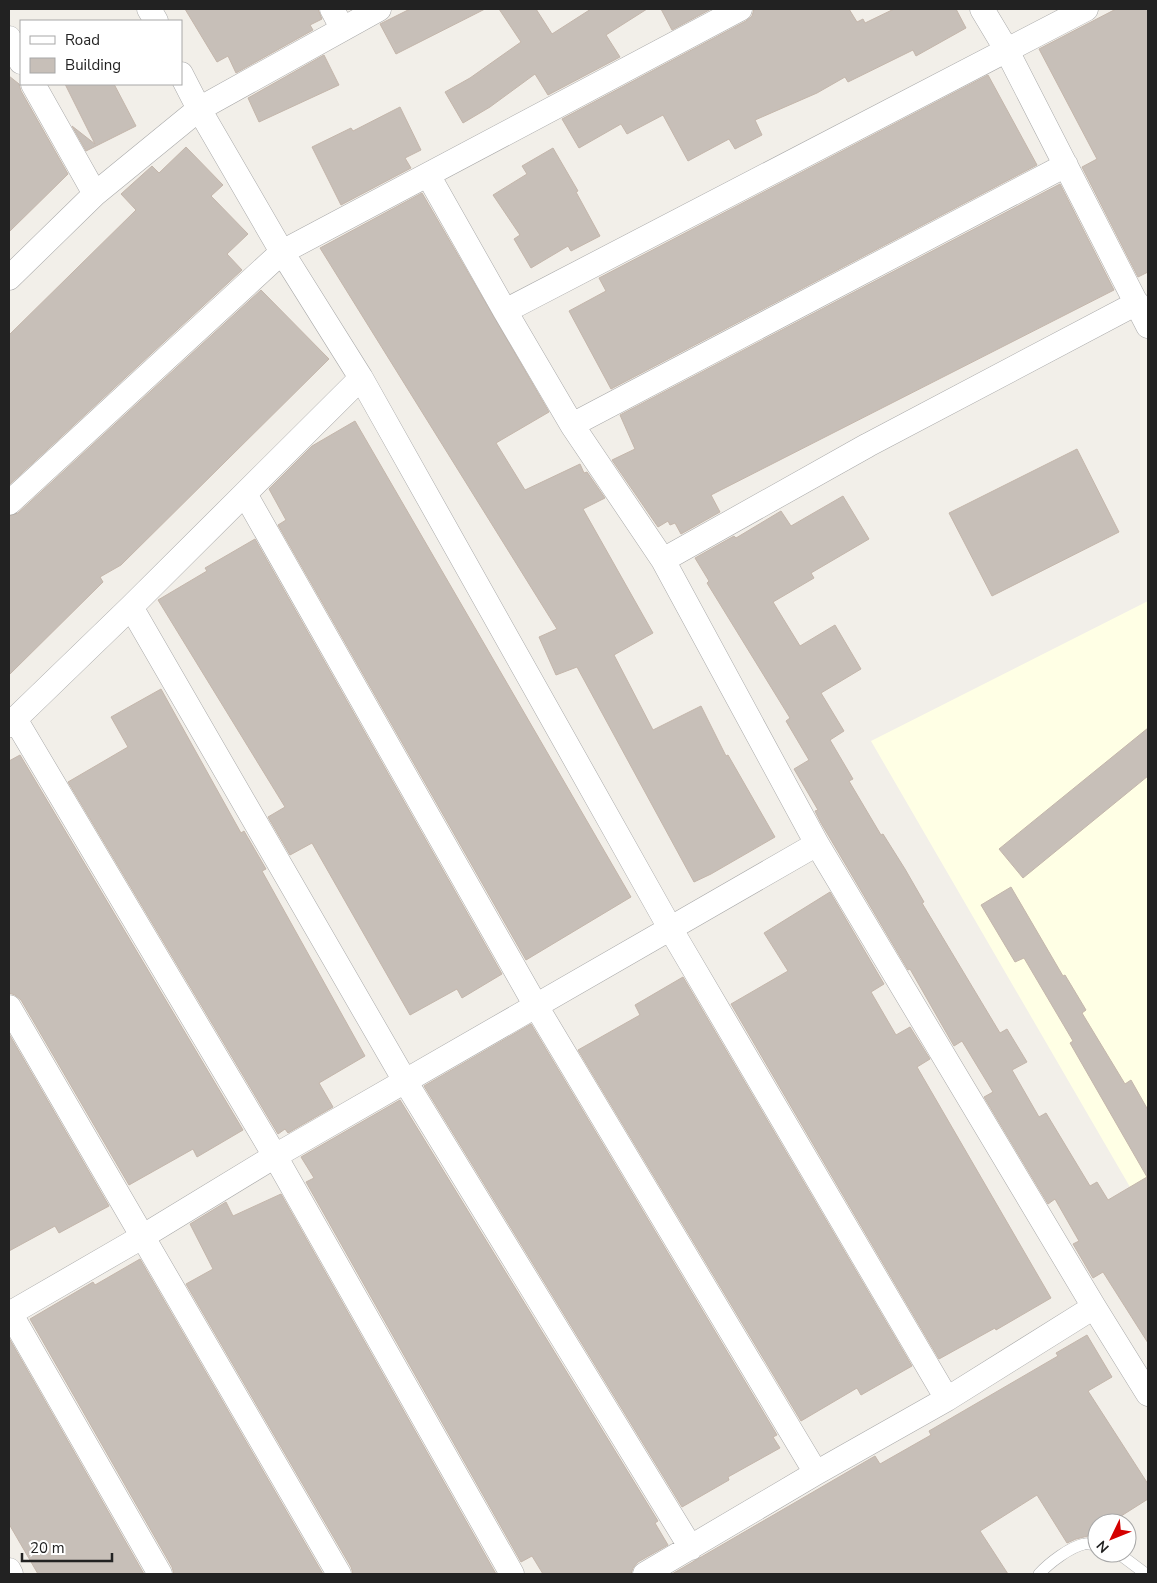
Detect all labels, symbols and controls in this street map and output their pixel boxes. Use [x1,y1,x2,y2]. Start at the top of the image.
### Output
legend [20,20,182,85]
text: Road [65,30,100,50]
text: Building [65,55,121,75]
north arrow [1087,1513,1137,1563]
scale bar [22,1530,112,1562]
text: N [1092,1536,1113,1557]
text: 20 m [30,1538,65,1558]

